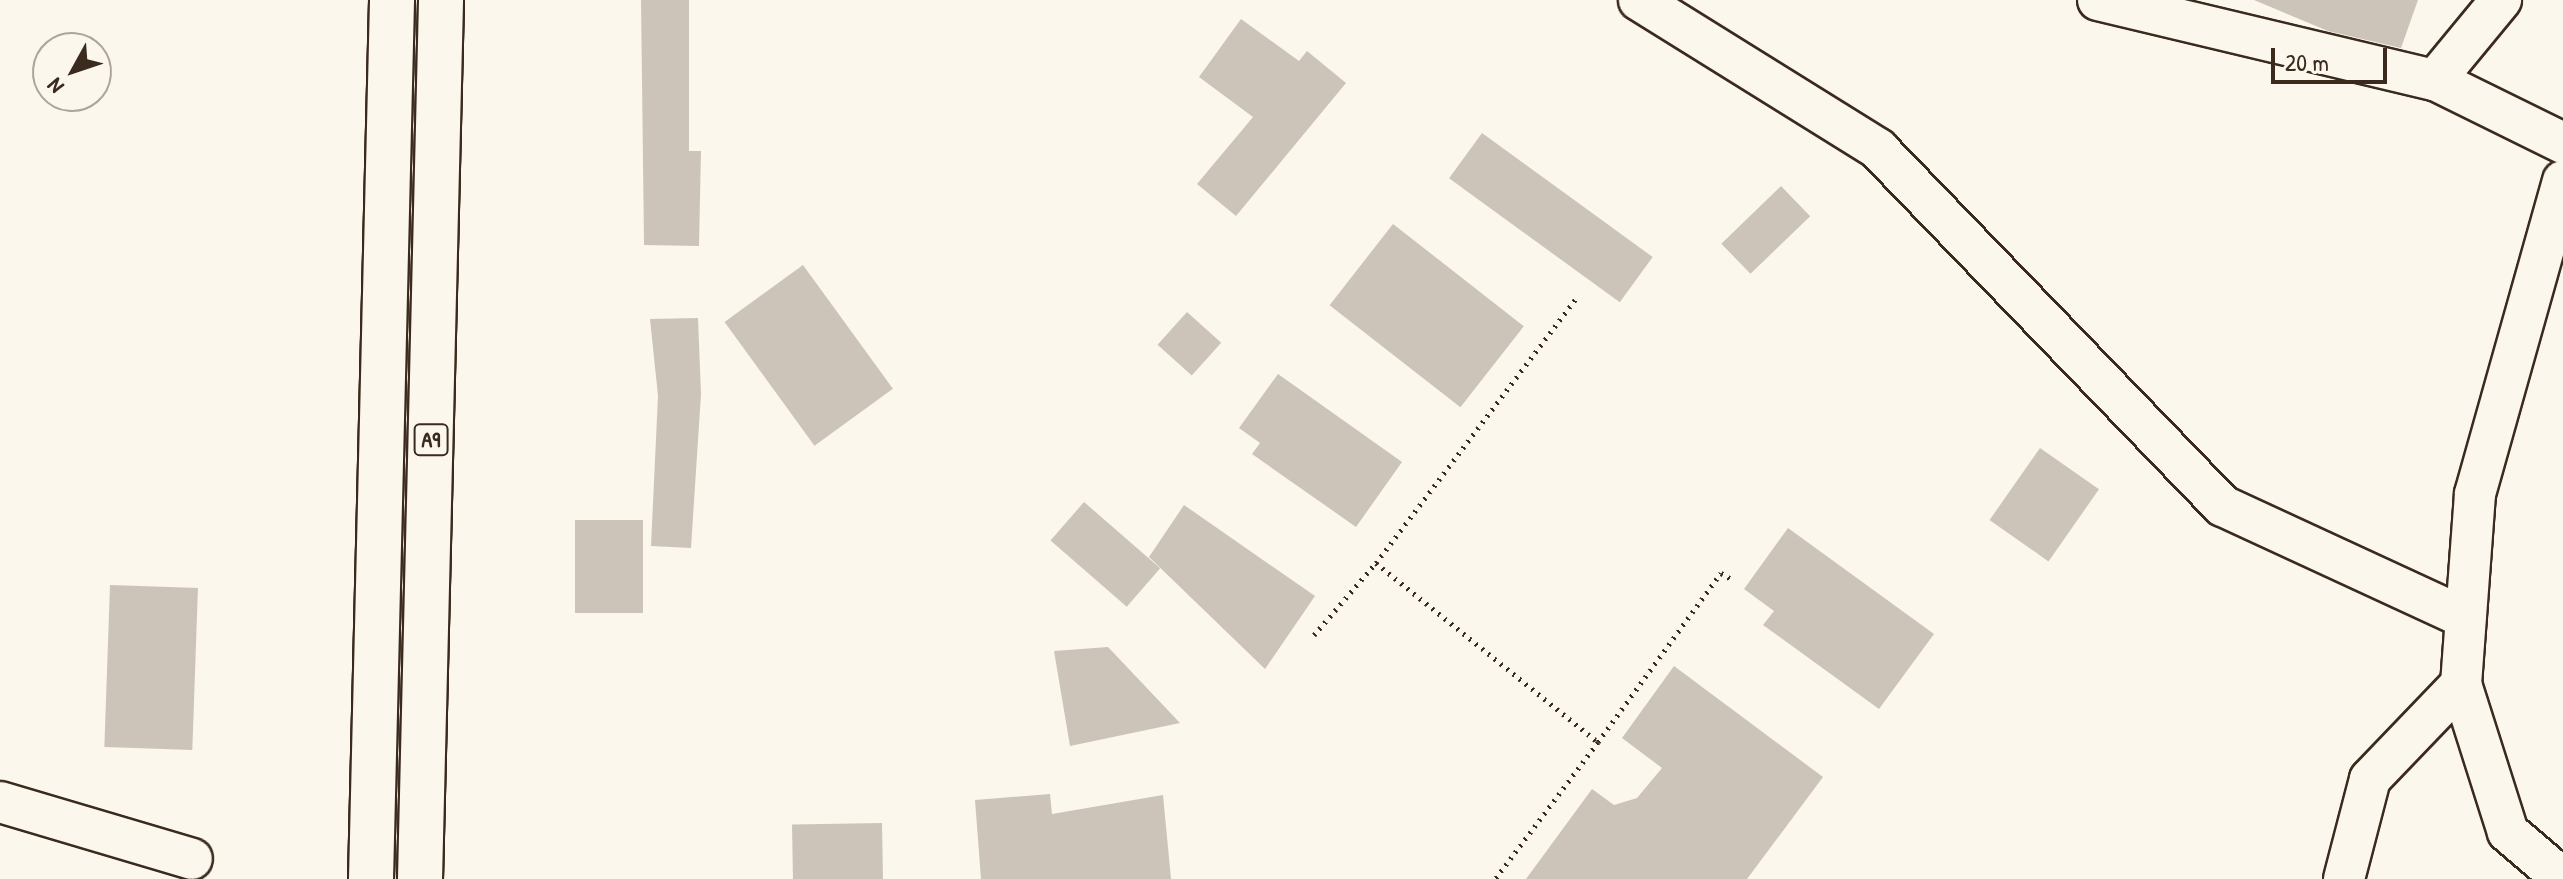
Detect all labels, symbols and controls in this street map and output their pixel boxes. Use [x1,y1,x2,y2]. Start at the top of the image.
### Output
north arrow [32,32,112,112]
scale bar [2275,32,2391,82]
text: 20 m [2285,46,2329,78]
text: N [40,72,70,100]
road number: A9 [413,422,449,458]

